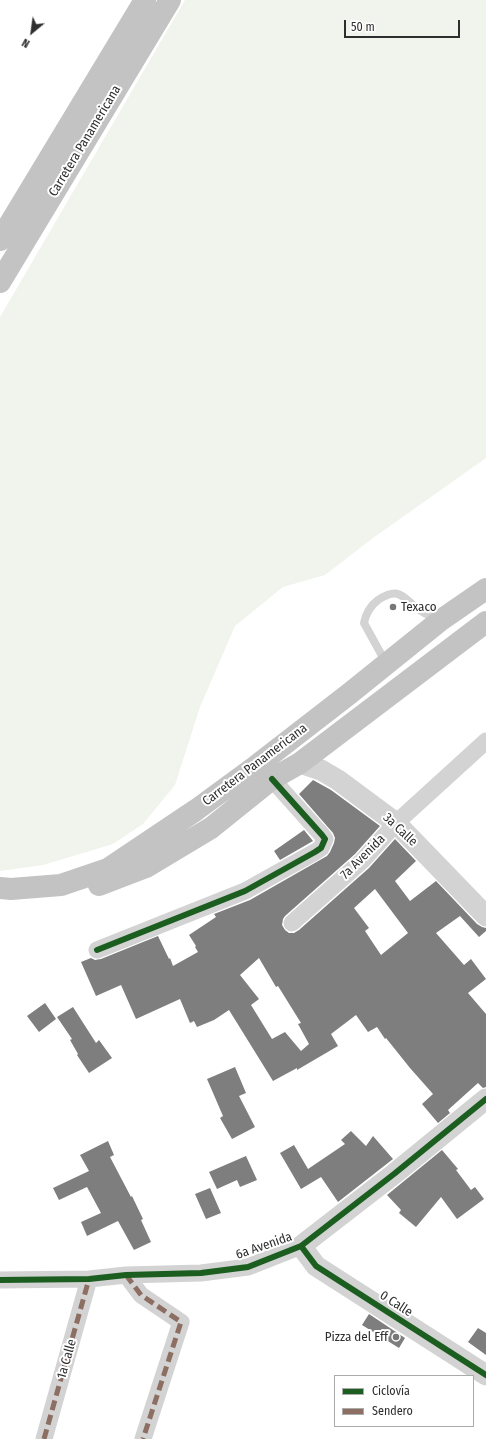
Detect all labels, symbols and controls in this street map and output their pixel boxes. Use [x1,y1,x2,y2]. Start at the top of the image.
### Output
north arrow [12,12,52,52]
scale bar [346,12,462,38]
text: 50 m [351,20,375,34]
text: N [20,36,32,50]
street label: Carretera Panamericana [46,83,124,199]
place label: Texaco [401,599,437,615]
marker: Texaco [388,602,398,612]
street label: Carretera Panamericana [200,721,310,809]
street label: 3a Calle [380,810,420,850]
street label: 7a Avenida [337,831,389,883]
street label: 6a Avenida [234,1229,294,1263]
street label: 0 Calle [377,1288,415,1320]
place label: Pizza del Eff [325,1329,388,1345]
marker: Pizza del Eff [391,1332,401,1342]
street label: 1a Calle [54,1337,80,1381]
legend [334,1375,474,1427]
text: Ciclovía [372,1384,410,1398]
text: Sendero [372,1404,413,1418]

